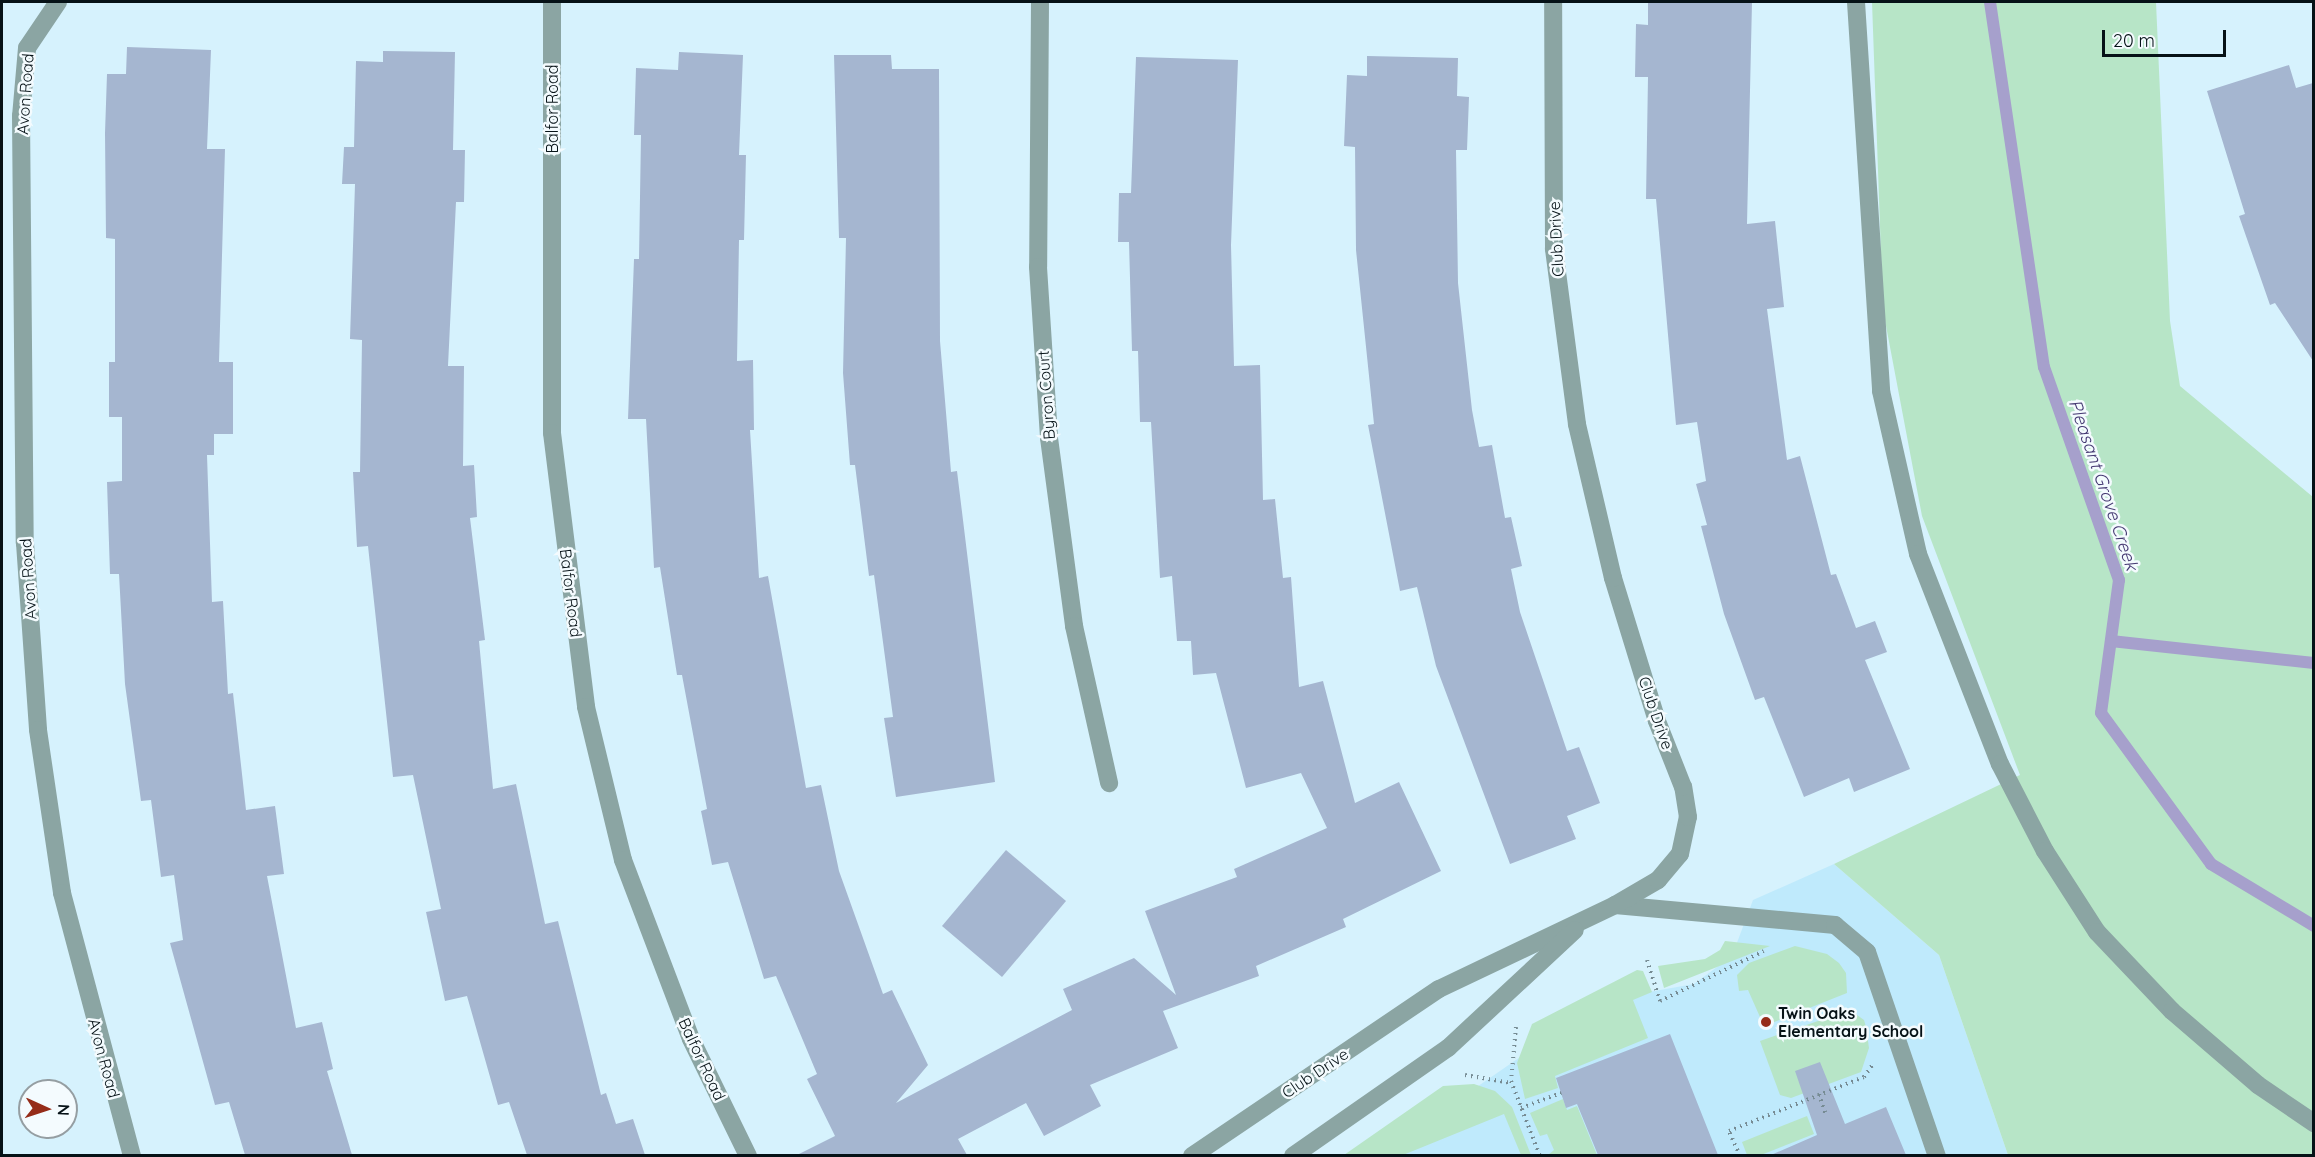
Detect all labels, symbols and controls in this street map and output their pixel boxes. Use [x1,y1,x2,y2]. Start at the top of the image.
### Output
scale bar [2105,18,2230,56]
text: 20 m [2113,29,2155,52]
street label: Avon Road [13,53,37,135]
street label: Balfor Road [542,65,562,153]
street label: Club Drive [1544,201,1568,277]
street label: Byron Court [1033,350,1059,440]
water label: Pleasant Grove Creek [2064,397,2142,573]
street label: Avon Road [16,538,40,620]
street label: Balfor Road [556,548,586,638]
street label: Club Drive [1635,674,1677,752]
place label: Twin Oaks Elementary School [1778,1003,1923,1041]
street label: Balfor Road [675,1015,729,1103]
marker: Twin Oaks Elementary School [1759,1015,1773,1029]
street label: Avon Road [84,1016,124,1100]
street label: Club Drive [1278,1044,1352,1102]
north arrow [18,1079,78,1139]
text: N [54,1103,74,1116]

